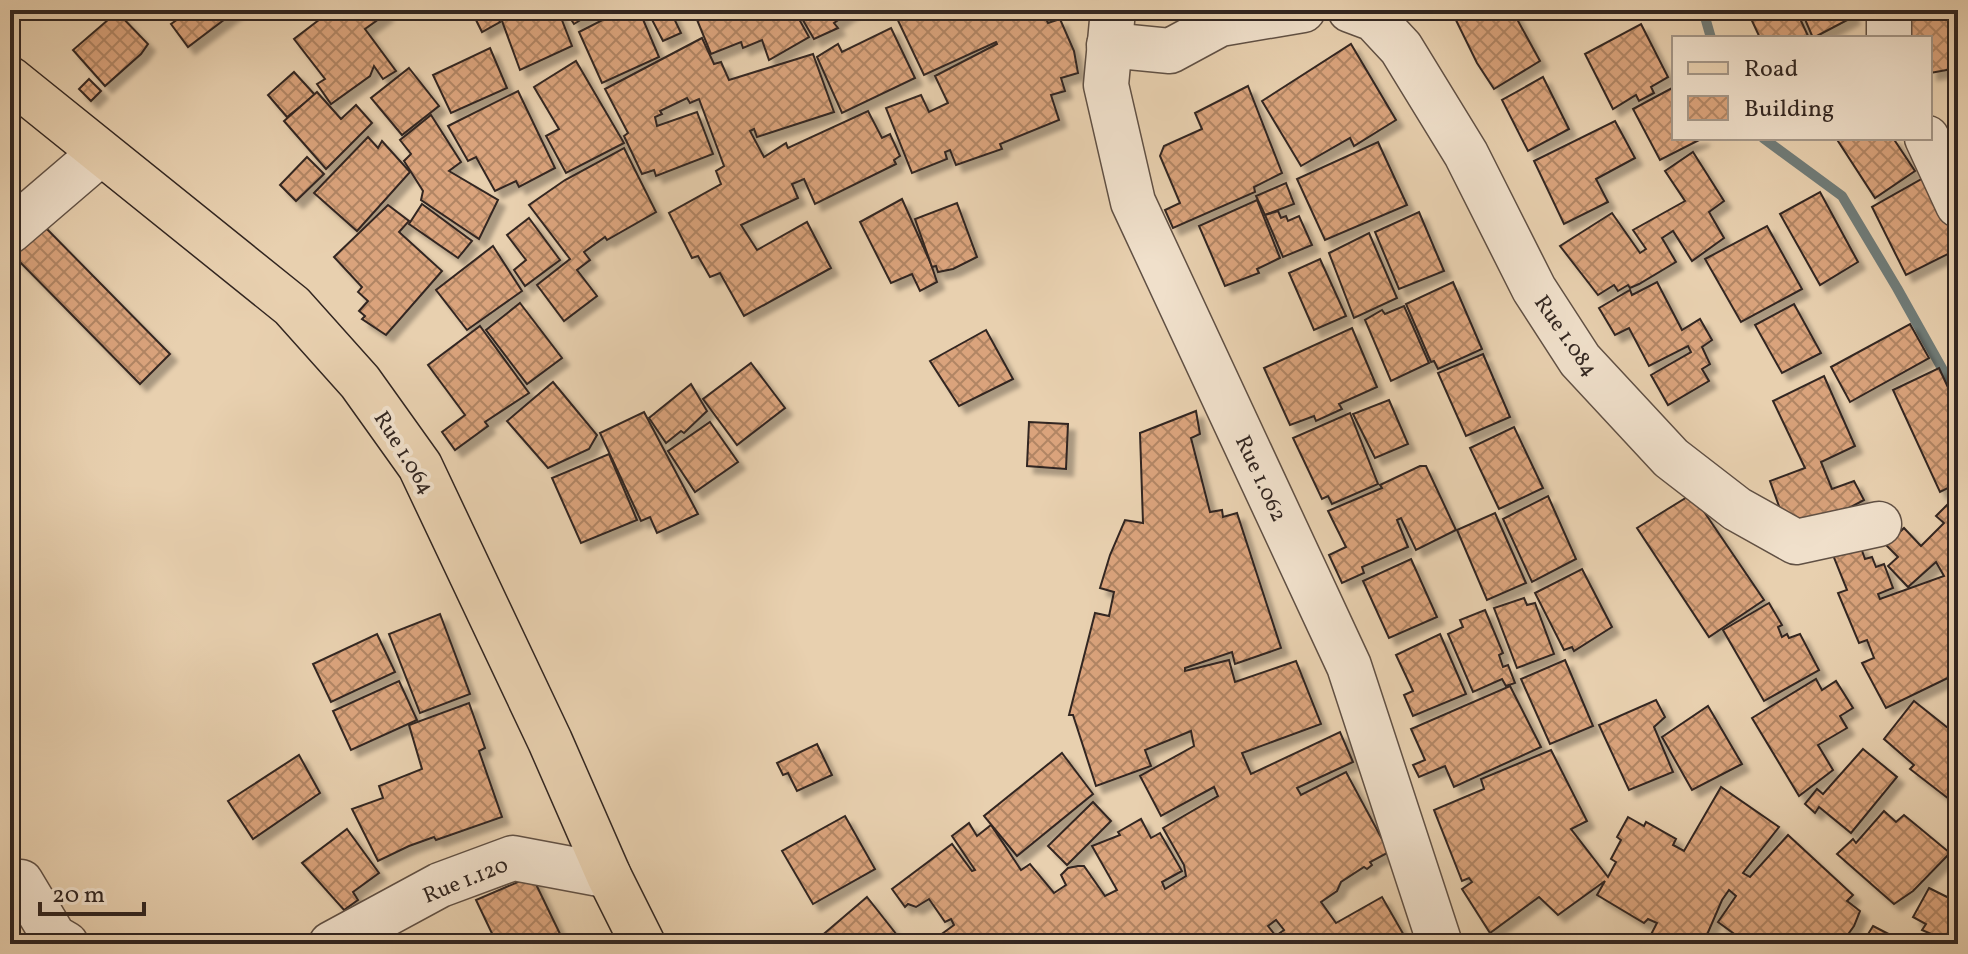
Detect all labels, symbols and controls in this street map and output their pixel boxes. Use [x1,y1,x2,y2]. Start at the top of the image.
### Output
legend [1672,36,1932,140]
text: Road [1744,53,1798,87]
text: Building [1744,93,1834,127]
street label: Rue 1.084 [1526,289,1604,383]
street label: Rue 1.064 [365,406,441,501]
street label: Rue 1.062 [1226,431,1293,528]
street label: Rue 1.120 [419,850,513,912]
scale bar [40,866,144,916]
text: 20 m [52,879,105,913]

